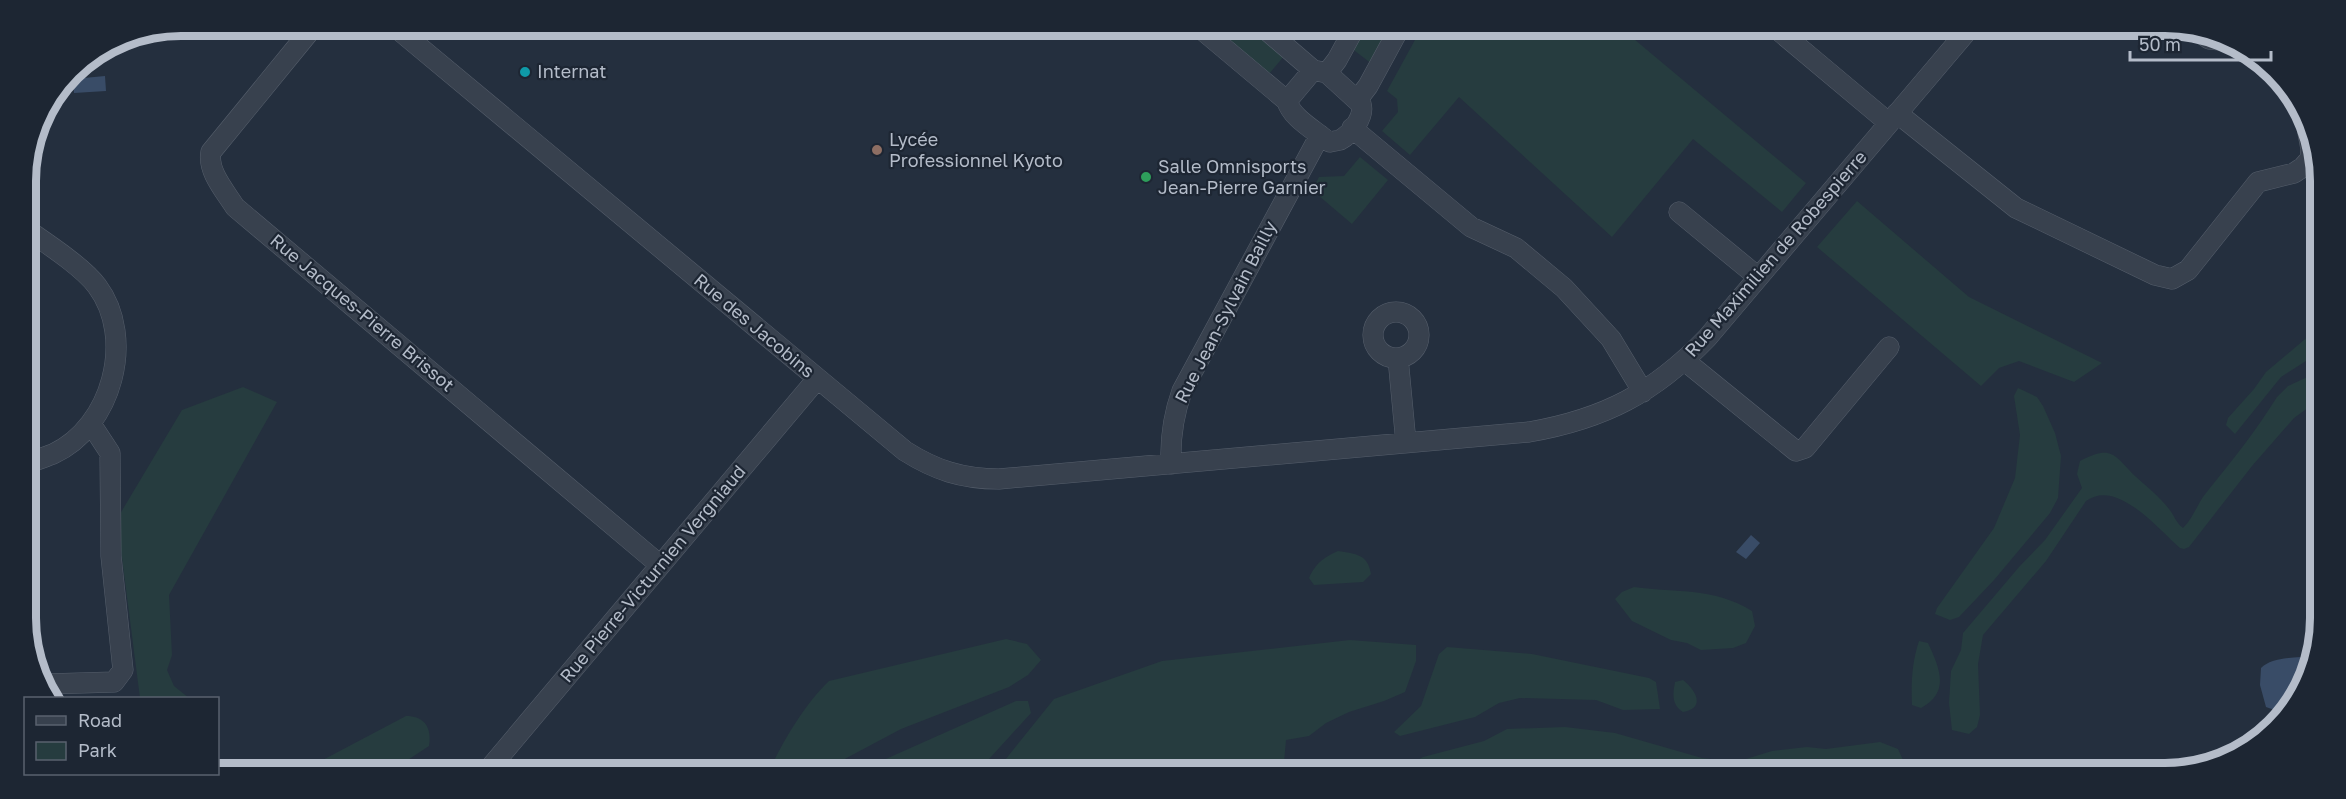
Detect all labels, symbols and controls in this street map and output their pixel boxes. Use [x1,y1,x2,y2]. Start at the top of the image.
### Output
scale bar [2130,24,2271,62]
text: 50 m [2139,33,2181,55]
place label: Internat [537,60,606,82]
marker: Internat [518,65,532,79]
place label: Lycée Professionnel Kyoto [889,128,1063,171]
marker: Lycée Professionnel Kyoto [870,143,884,157]
street label: Rue Maximilien de Robespierre [1680,146,1871,361]
place label: Salle Omnisports Jean-Pierre Garnier [1158,155,1326,198]
marker: Salle Omnisports Jean-Pierre Garnier [1139,170,1153,184]
street label: Rue Jean-Sylvain Bailly [1170,217,1281,406]
street label: Rue Jacques-Pierre Brissot [266,229,459,396]
street label: Rue des Jacobins [690,268,819,382]
street label: Rue Pierre-Victurnien Vergniaud [555,460,750,687]
legend [24,697,219,775]
text: Road [78,709,122,731]
text: Park [78,739,117,761]

